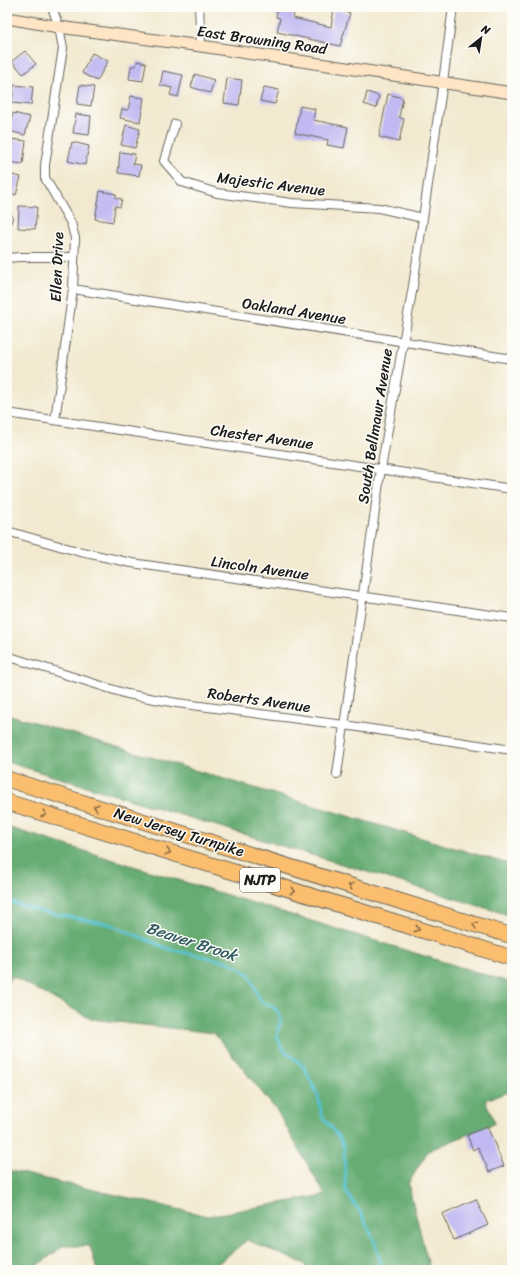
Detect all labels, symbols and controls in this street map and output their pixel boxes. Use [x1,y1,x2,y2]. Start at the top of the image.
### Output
street label: East Browning Road [195,18,330,62]
north arrow [461,18,501,58]
text: N [477,19,494,40]
street label: Majestic Avenue [215,164,327,204]
street label: Ellen Drive [43,232,71,302]
street label: Oakland Avenue [240,290,348,332]
street label: South Bellmawr Avenue [350,346,400,505]
street label: Chester Avenue [209,417,315,457]
street label: Lincoln Avenue [209,548,311,588]
street label: Roberts Avenue [206,680,312,720]
street label: New Jersey Turnpike [111,800,247,864]
one-way arrow [93,803,100,811]
one-way arrow [41,809,48,818]
one-way arrow [165,847,172,856]
road number: NJTP [240,868,280,892]
one-way arrow [347,882,354,891]
one-way arrow [289,886,296,895]
water label: Beaver Brook [143,913,243,971]
one-way arrow [471,921,478,930]
one-way arrow [413,924,420,933]

